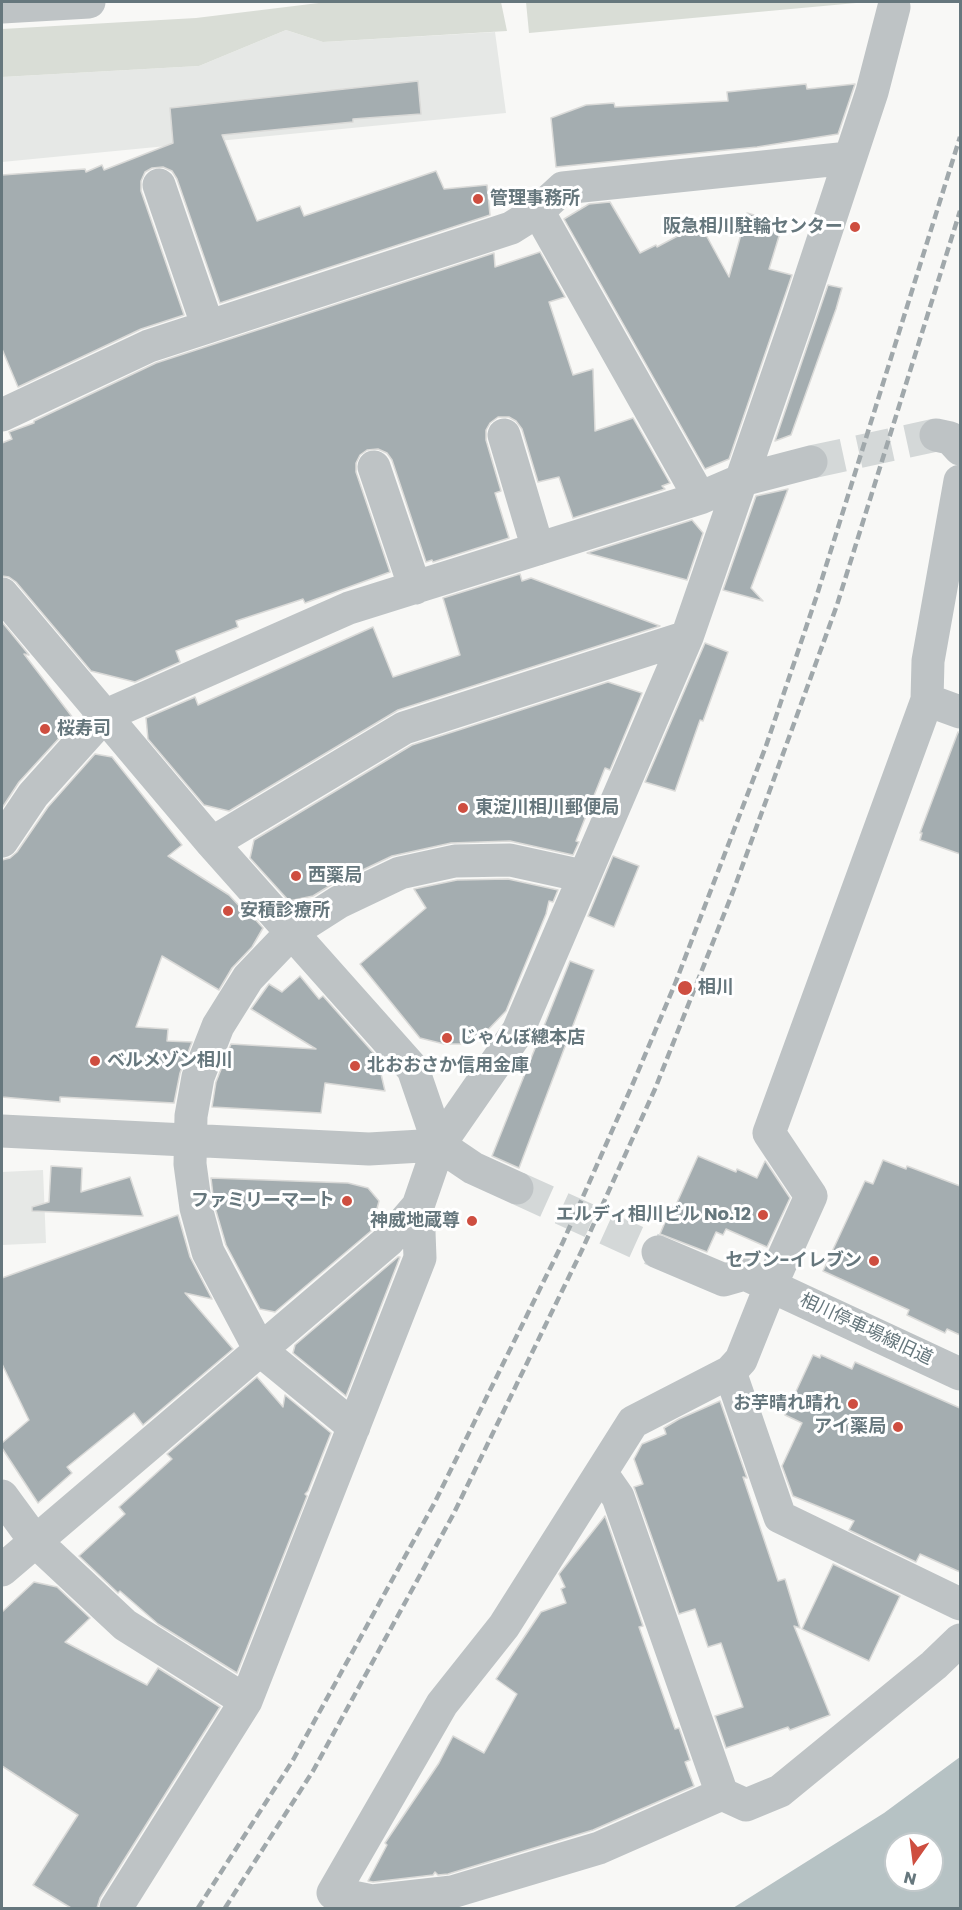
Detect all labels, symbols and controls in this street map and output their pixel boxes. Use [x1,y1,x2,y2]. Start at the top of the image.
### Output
place label: 管理事務所 [490,188,580,210]
marker: 管理事務所 [471,192,485,206]
place label: 阪急相川駐輪センター [663,216,843,238]
marker: 阪急相川駐輪センター [848,220,862,234]
place label: 桜寿司 [57,718,111,740]
marker: 桜寿司 [38,722,52,736]
place label: 東淀川相川郵便局 [475,797,619,819]
marker: 東淀川相川郵便局 [456,801,470,815]
place label: 西薬局 [308,865,362,887]
marker: 西薬局 [289,869,303,883]
place label: 安積診療所 [240,900,330,922]
marker: 安積診療所 [221,904,235,918]
place label: 相川 [698,977,734,999]
marker: 相川 [676,979,694,997]
place label: じゃんぼ總本店 [459,1027,585,1049]
marker: じゃんぼ總本店 [440,1031,454,1045]
place label: ベルメゾン相川 [107,1050,233,1072]
marker: ベルメゾン相川 [88,1054,102,1068]
place label: 北おおさか信用金庫 [367,1055,529,1077]
marker: 北おおさか信用金庫 [348,1059,362,1073]
place label: ファミリーマート [191,1190,335,1212]
marker: ファミリーマート [340,1194,354,1208]
place label: エルディ相川ビル No.12 [556,1204,751,1226]
marker: エルディ相川ビル No.12 [756,1208,770,1222]
place label: 神威地蔵尊 [370,1210,460,1232]
marker: 神威地蔵尊 [465,1214,479,1228]
place label: セブン-イレブン [726,1250,862,1272]
marker: セブン-イレブン [867,1254,881,1268]
street label: 相川停車場線旧道 [796,1290,936,1370]
place label: お芋晴れ晴れ [733,1393,841,1415]
marker: お芋晴れ晴れ [846,1397,860,1411]
place label: アイ薬局 [814,1416,886,1438]
marker: アイ薬局 [891,1420,905,1434]
north arrow [884,1832,944,1892]
text: N [901,1865,919,1891]

